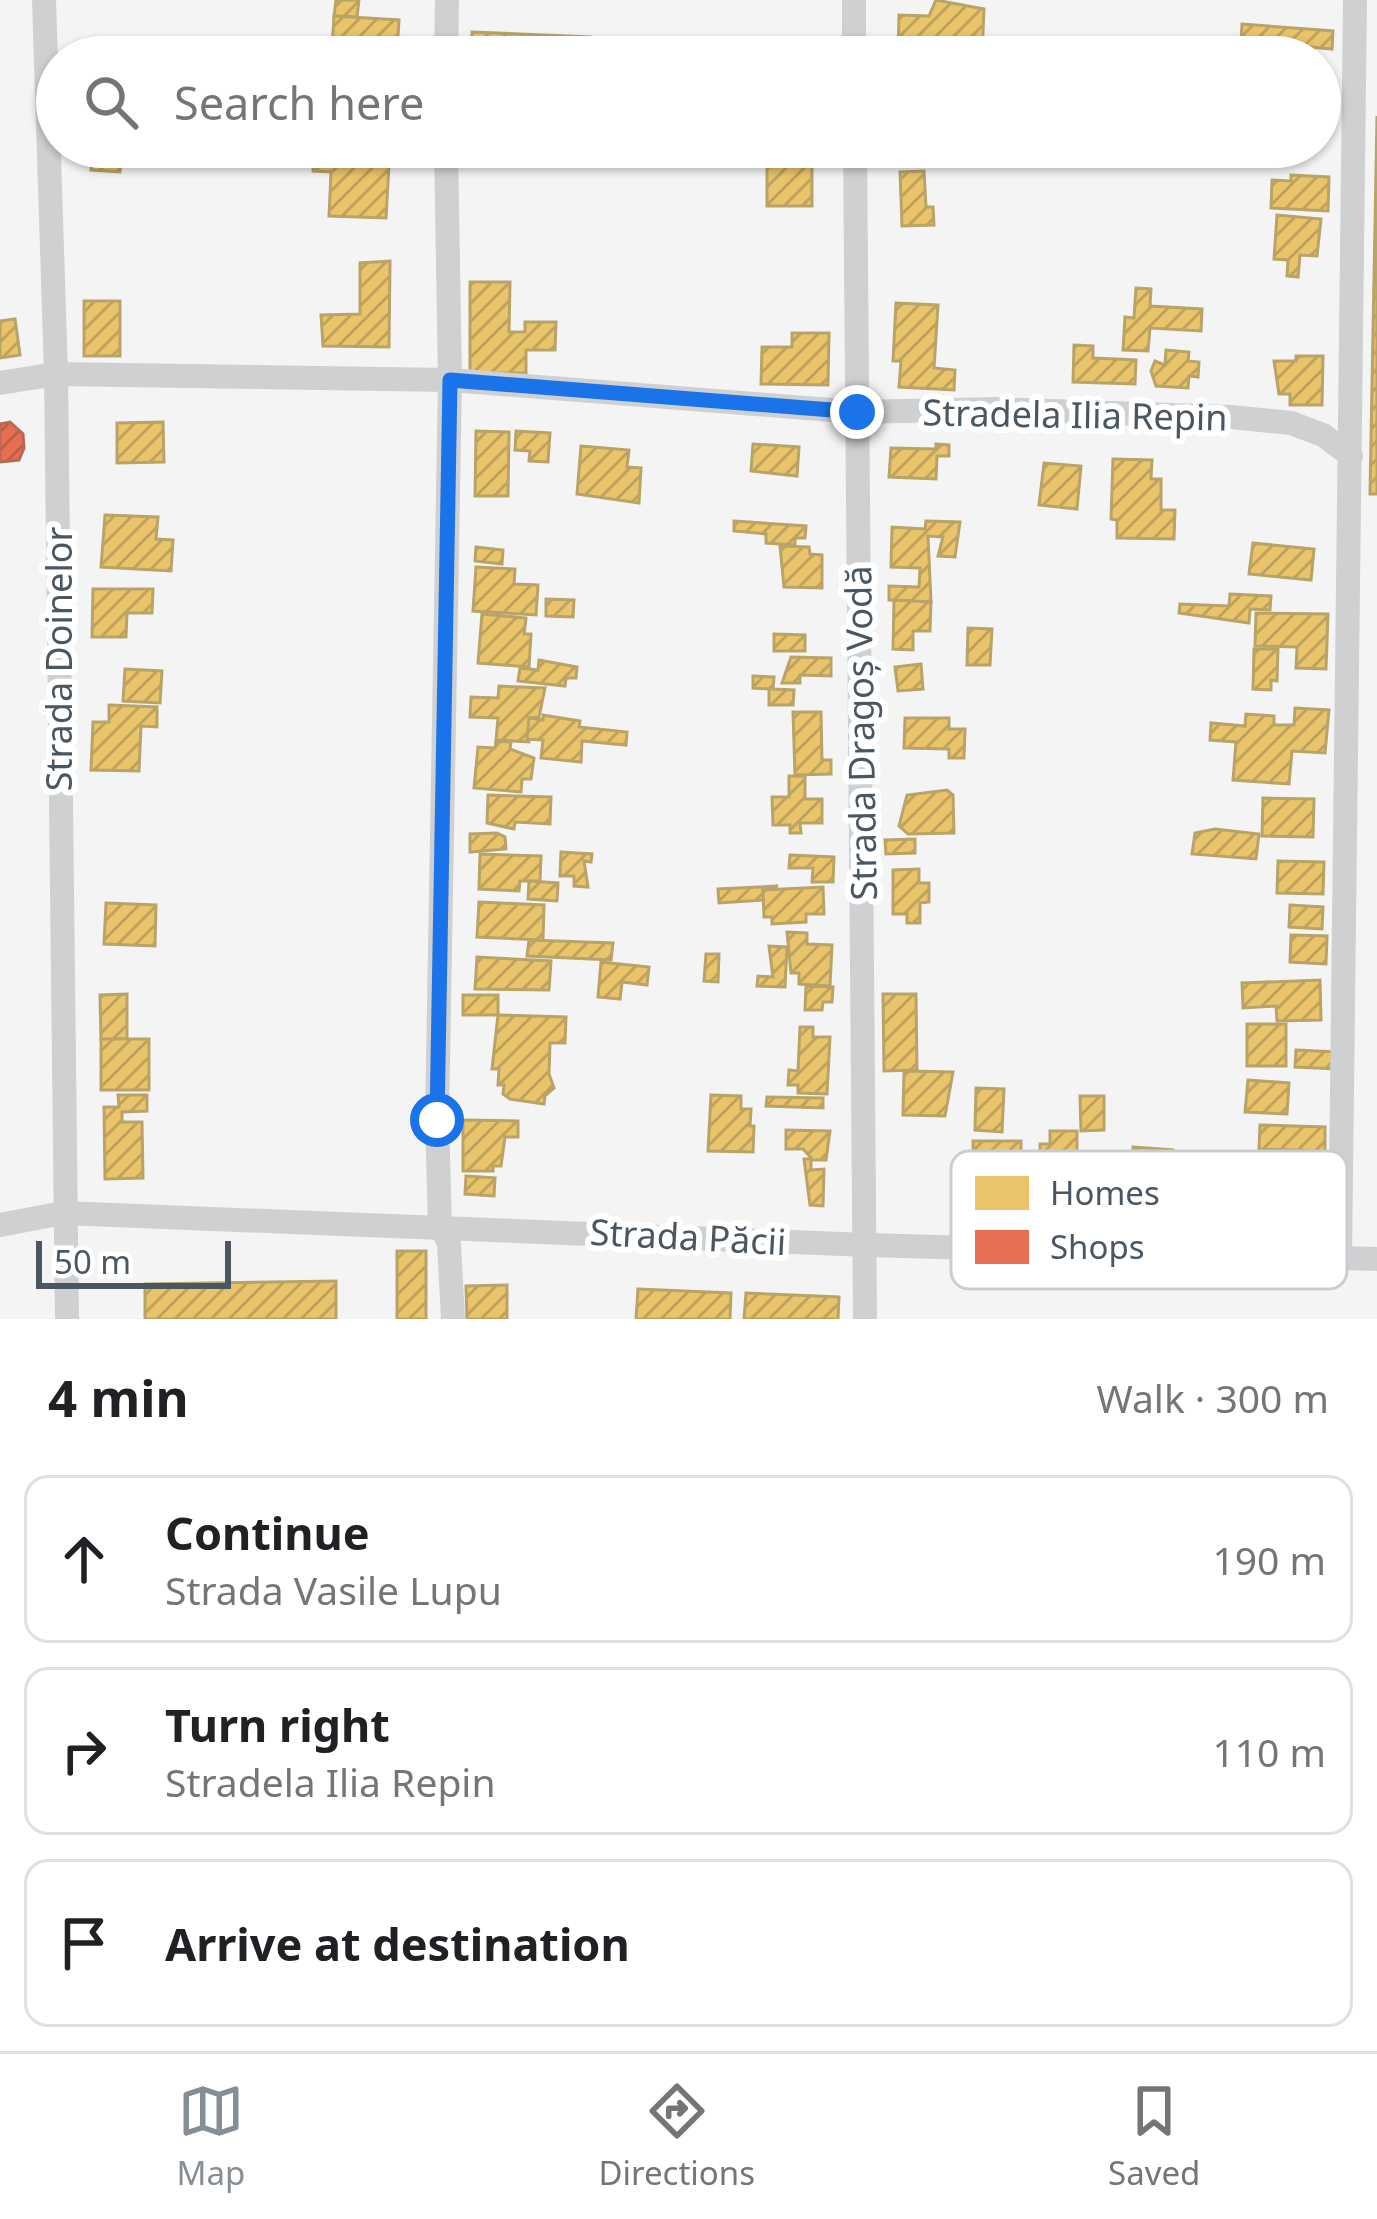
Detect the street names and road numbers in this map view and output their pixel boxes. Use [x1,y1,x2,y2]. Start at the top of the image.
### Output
street label: Stradela Ilia Repin [922,387,1228,442]
street label: Strada Doinelor [34,527,83,791]
street label: Strada Dragoș Vodă [833,565,888,901]
street label: Strada Păcii [589,1207,787,1266]

